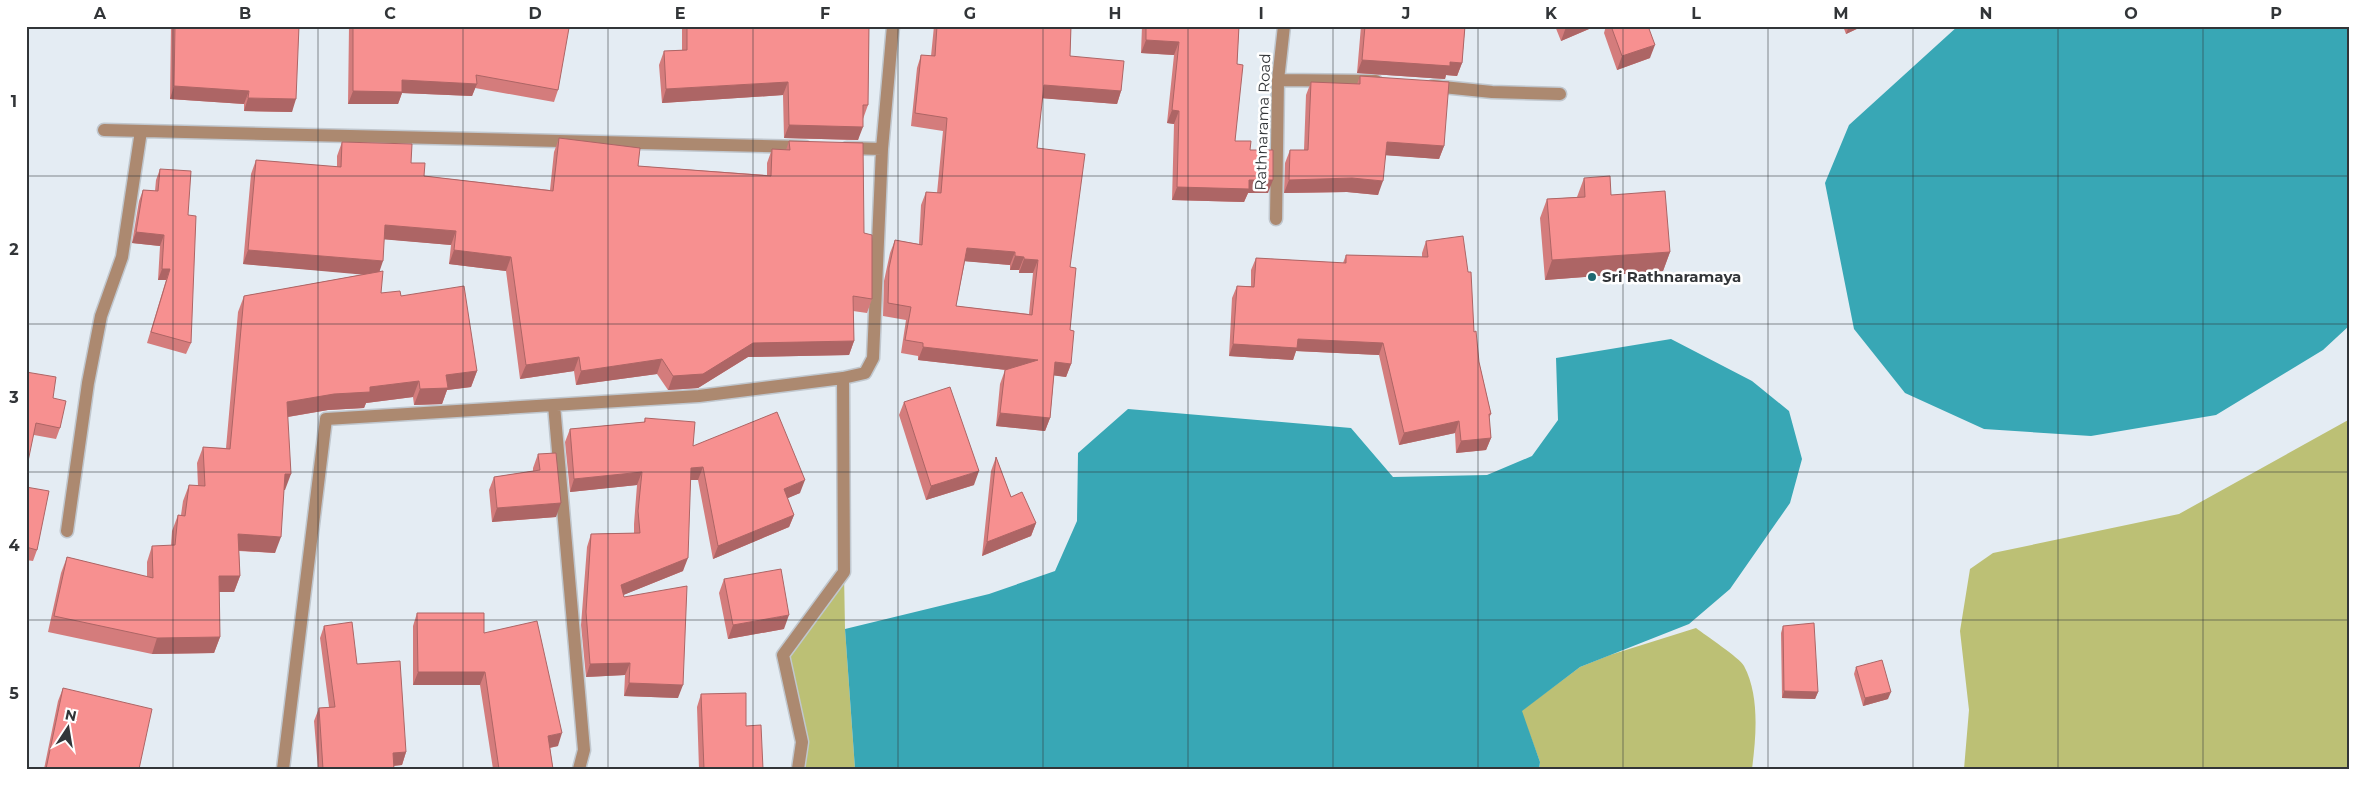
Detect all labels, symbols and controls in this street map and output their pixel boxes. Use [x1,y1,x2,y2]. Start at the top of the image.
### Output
text: A [93,4,107,23]
text: B [239,4,251,23]
text: C [384,4,396,23]
text: D [528,4,542,23]
text: E [675,4,685,23]
text: F [820,4,830,23]
text: G [964,4,976,23]
text: H [1109,4,1121,23]
text: I [1258,4,1264,23]
text: J [1401,4,1410,23]
text: K [1545,4,1558,23]
text: L [1691,4,1701,23]
text: M [1833,4,1849,23]
text: N [1980,4,1992,23]
text: O [2124,4,2138,23]
text: P [2270,4,2282,23]
street label: Rathnarama Road [1251,53,1274,191]
text: 1 [11,92,17,111]
text: 2 [9,240,19,259]
place label: Sri Rathnaramaya [1602,267,1741,286]
marker: Sri Rathnaramaya [1586,271,1598,283]
text: 3 [8,388,19,407]
text: 4 [8,536,20,555]
text: 5 [9,684,19,703]
north arrow [42,702,92,752]
text: N [63,705,78,725]

